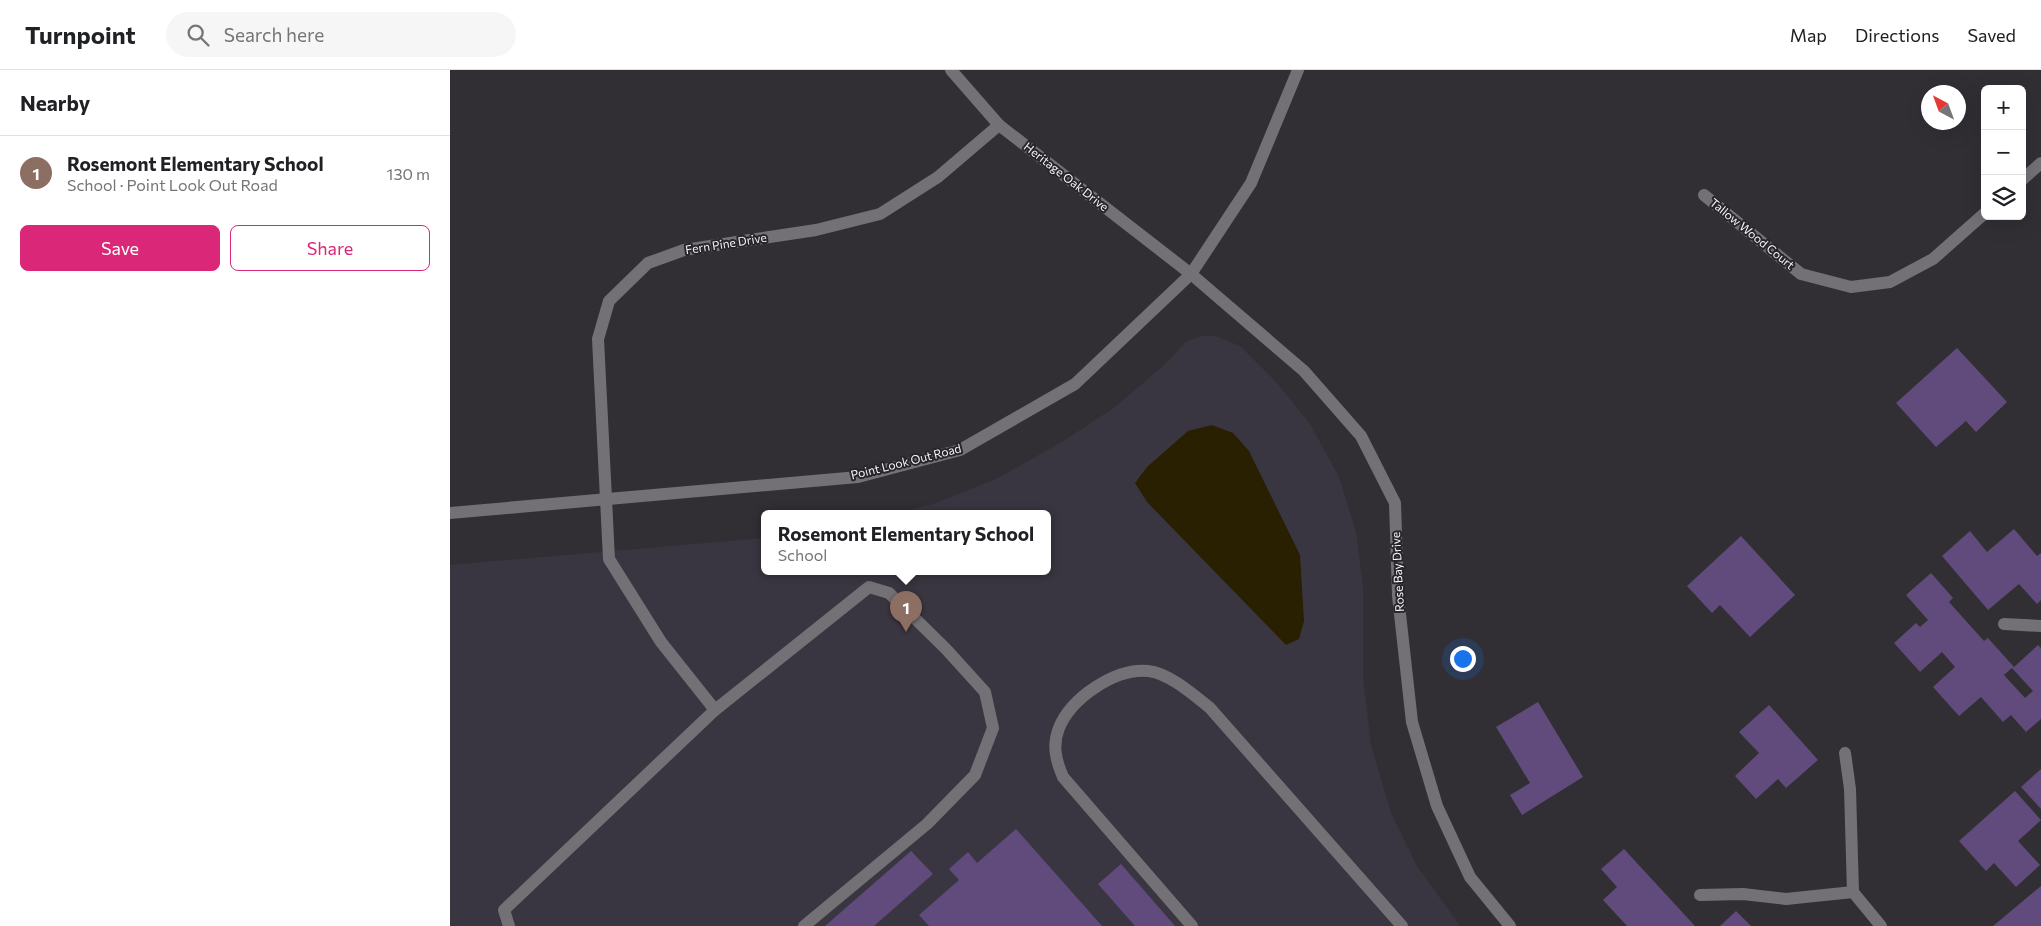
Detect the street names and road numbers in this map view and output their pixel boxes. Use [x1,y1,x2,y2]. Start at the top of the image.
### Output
street label: Heritage Oak Drive [1022,139,1112,214]
street label: Tallow Wood Court [1708,195,1798,272]
street label: Fern Pine Drive [684,230,767,256]
street label: Point Look Out Road [849,441,963,482]
street label: Rose Bay Drive [1388,532,1406,612]

